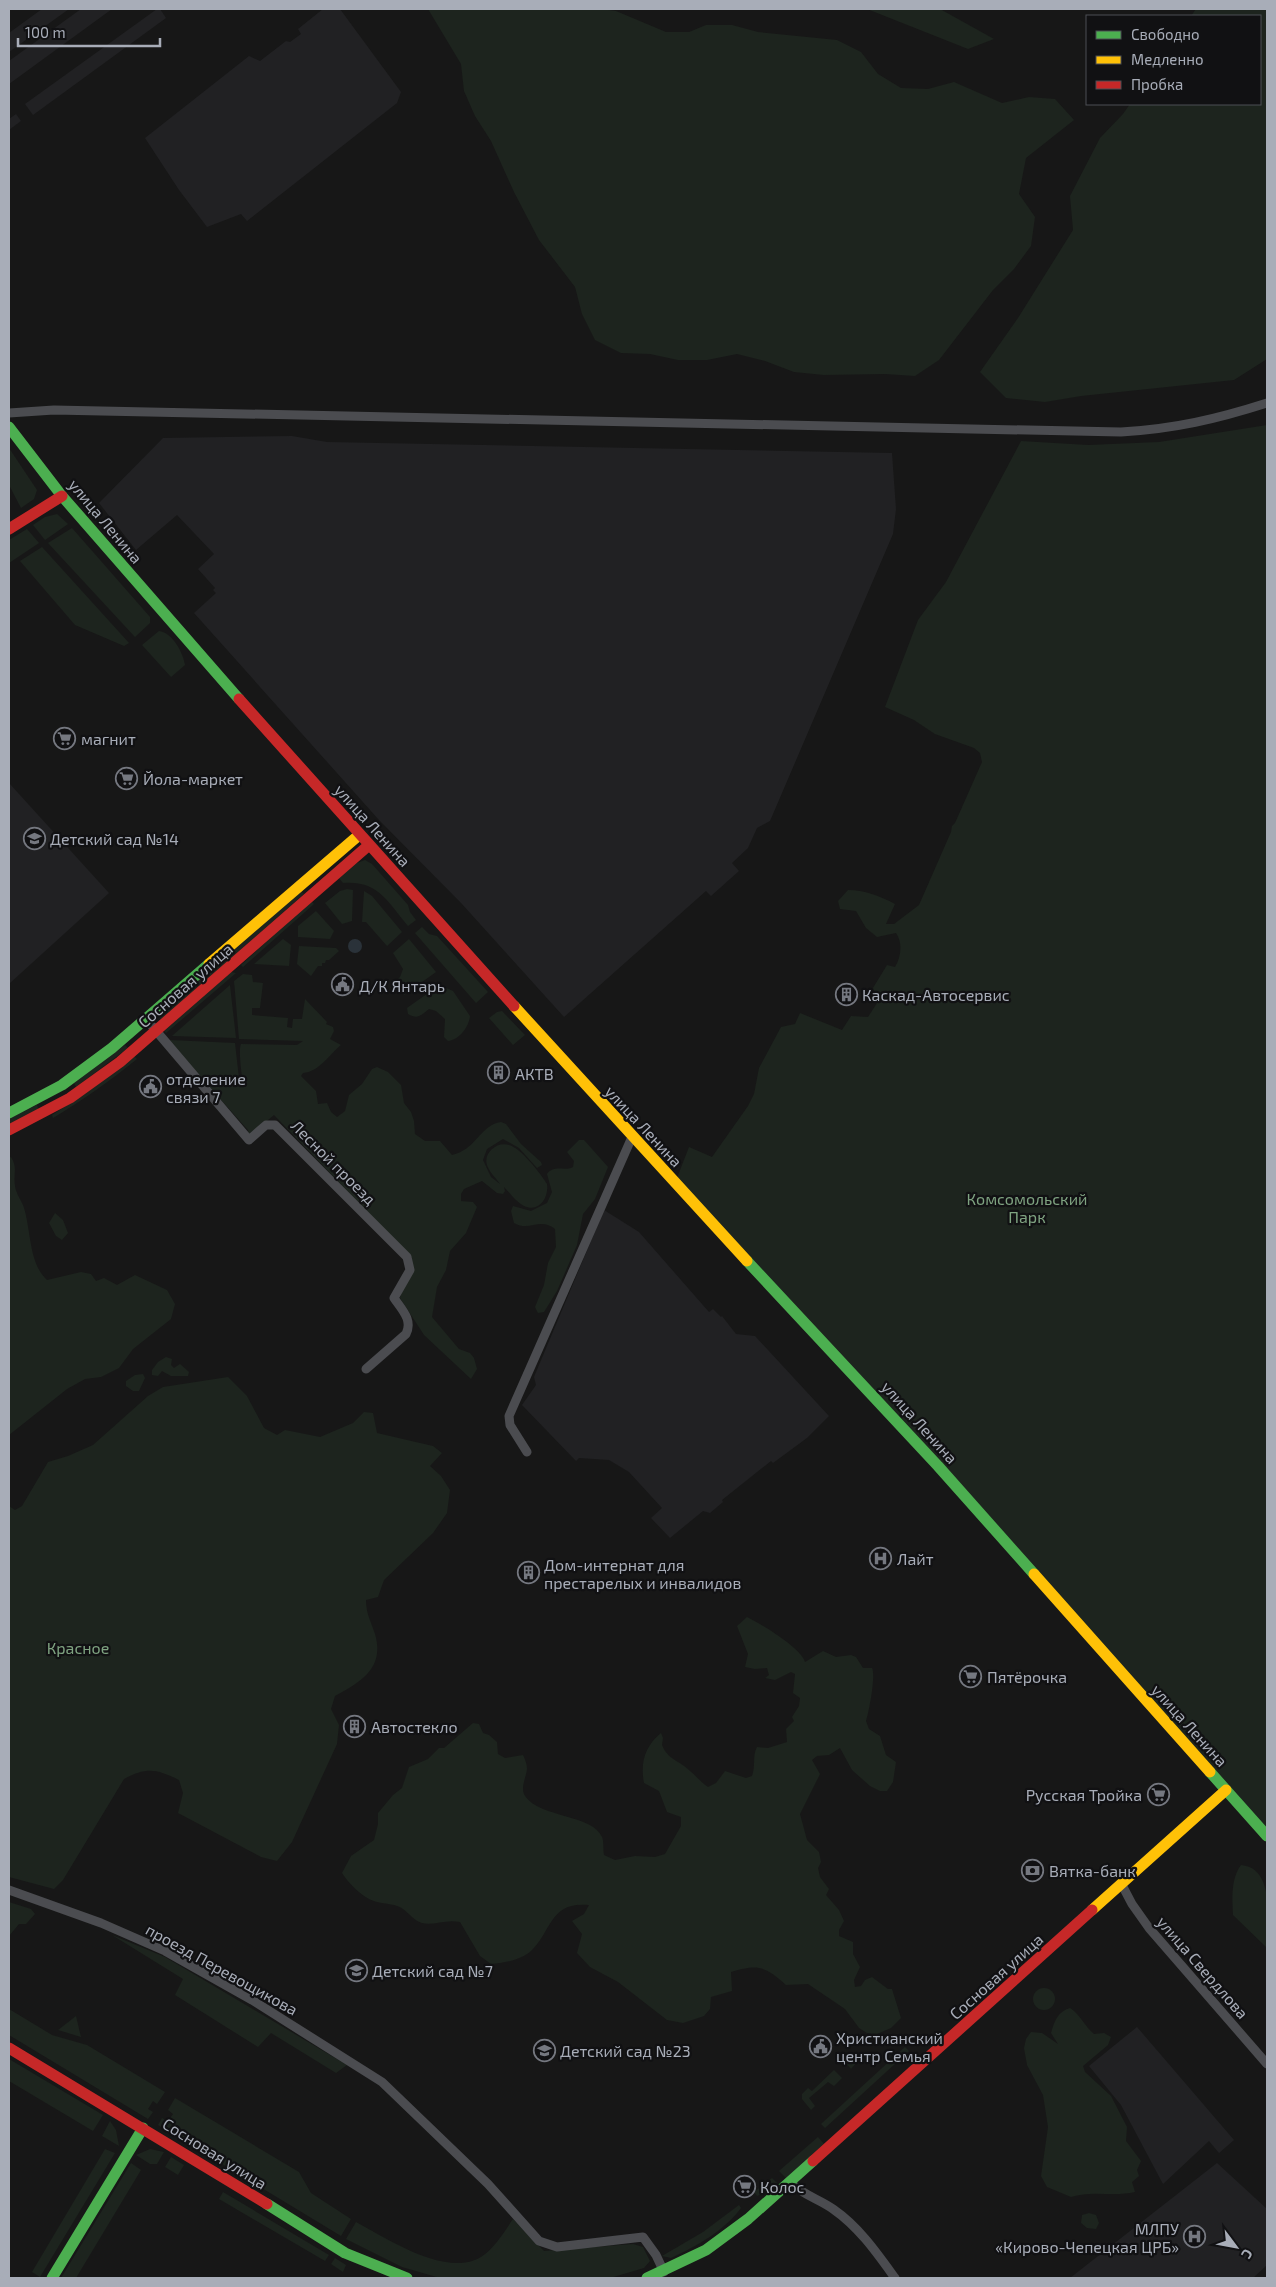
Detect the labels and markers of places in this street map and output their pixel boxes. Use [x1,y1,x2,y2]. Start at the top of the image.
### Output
supermarket icon: магнит [53,726,77,750]
place label: магнит [81,729,136,748]
supermarket icon: Йола-маркет [115,766,139,790]
place label: Йола-маркет [143,769,243,788]
school or university icon: Детский сад №14 [22,826,46,850]
place label: Детский сад №14 [50,829,179,848]
public building icon: Д/К Янтарь [331,973,355,997]
place label: Д/К Янтарь [359,976,445,995]
building icon: Каскад-Автосервис [834,982,858,1006]
place label: Каскад-Автосервис [862,985,1010,1004]
building icon: АКТВ [487,1061,511,1085]
place label: АКТВ [515,1064,554,1083]
place label: отделение связи 7 [166,1069,246,1106]
public building icon: отделение связи 7 [138,1075,162,1099]
hospital icon: Лайт [869,1546,893,1570]
place label: Лайт [897,1549,934,1568]
place label: Дом-интернат для престарелых и инвалидов [544,1555,741,1592]
building icon: Дом-интернат для престарелых и инвалидов [516,1561,540,1585]
supermarket icon: Пятёрочка [959,1664,983,1688]
place label: Пятёрочка [987,1667,1067,1686]
building icon: Автостекло [343,1714,367,1738]
place label: Автостекло [371,1717,458,1736]
supermarket icon: Русская Тройка [1146,1782,1170,1806]
place label: Русская Тройка [1026,1785,1142,1805]
bank icon: Вятка-банк [1021,1858,1045,1882]
place label: Вятка-банк [1049,1861,1136,1880]
school or university icon: Детский сад №7 [344,1958,368,1982]
place label: Детский сад №7 [372,1961,493,1980]
place label: Христианский центр Семья [836,2028,943,2065]
public building icon: Христианский центр Семья [808,2034,832,2058]
school or university icon: Детский сад №23 [532,2038,556,2062]
place label: Детский сад №23 [560,2041,691,2060]
supermarket icon: Колос [732,2174,756,2198]
place label: Колос [760,2177,805,2196]
place label: МЛПУ «Кирово-Чепецкая ЦРБ» [995,2219,1179,2256]
hospital icon: МЛПУ «Кирово-Чепецкая ЦРБ» [1183,2225,1207,2249]

